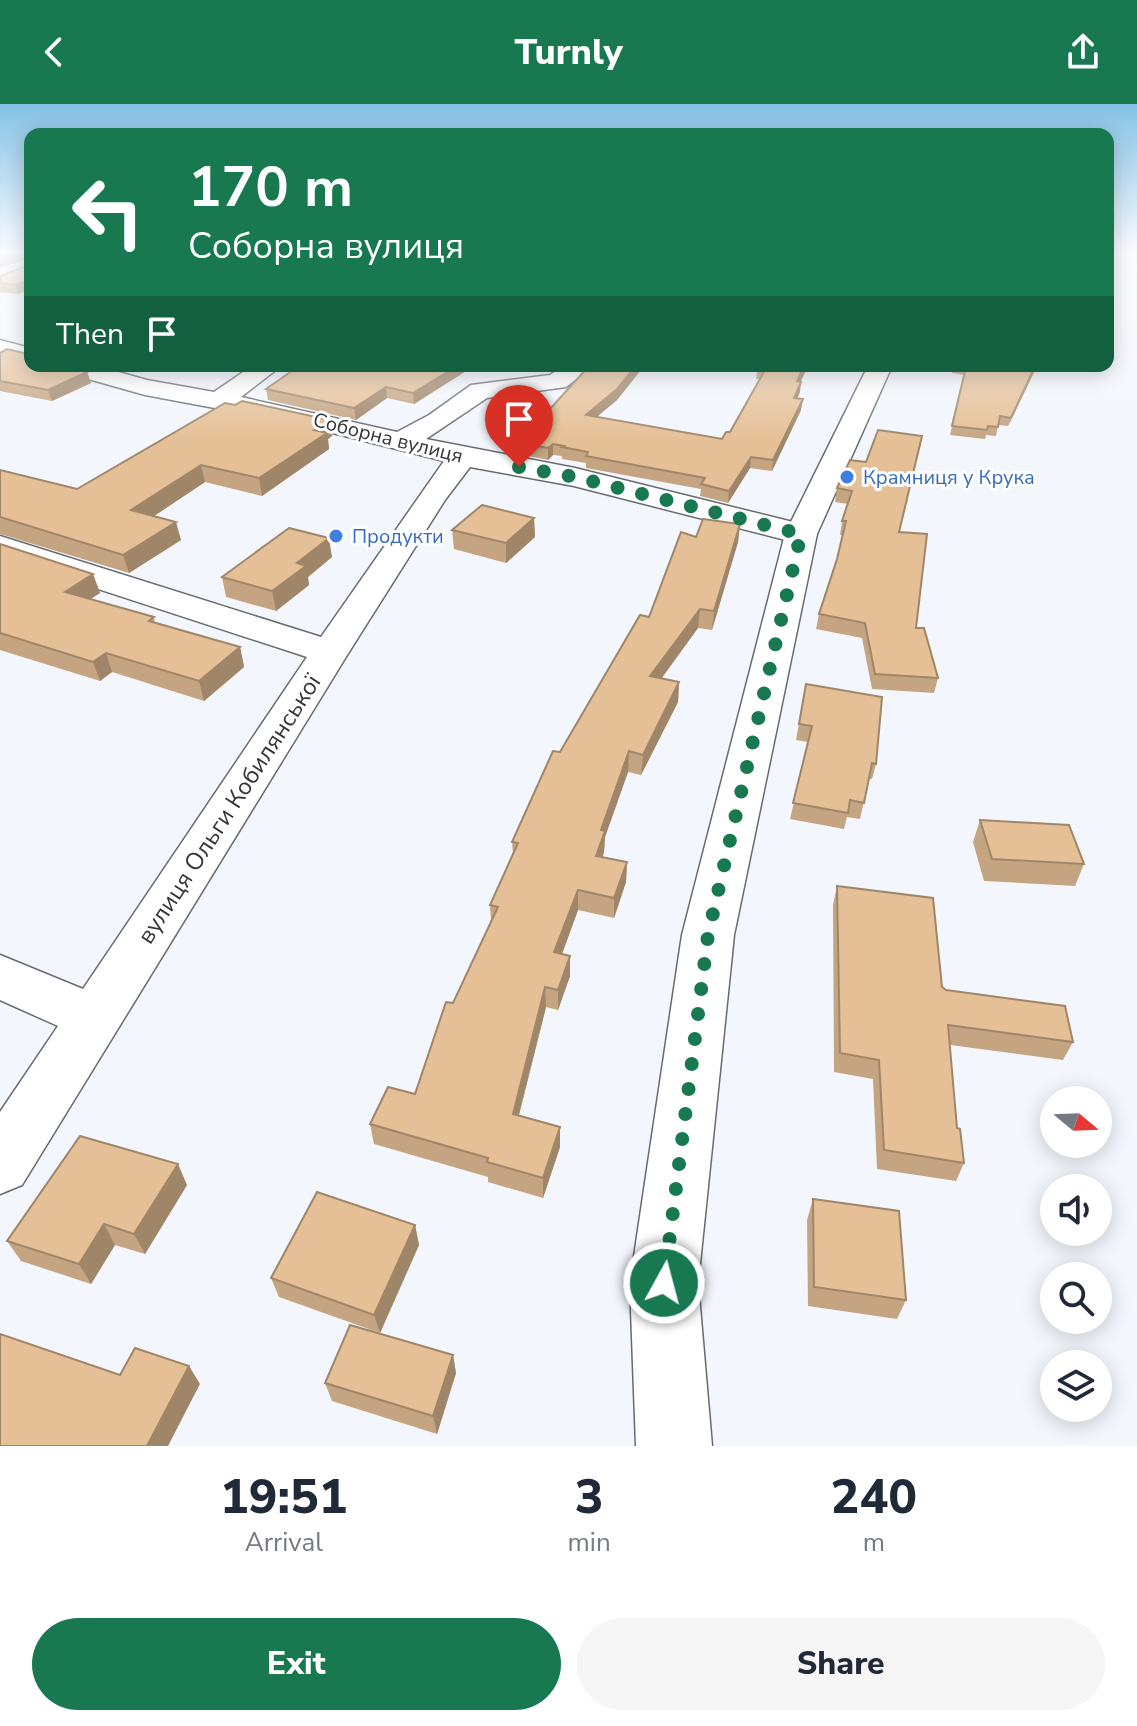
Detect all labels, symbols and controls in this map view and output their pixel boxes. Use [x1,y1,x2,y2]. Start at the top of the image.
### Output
text: Turnly [514,28,623,77]
icon: back [32,30,76,74]
icon: share [1061,30,1105,74]
text: 170 m [188,149,353,226]
icon: left [56,160,160,264]
text: Соборна вулиця [188,222,464,271]
icon: arrive [140,312,184,356]
text: Then [56,314,124,355]
pin [485,385,553,467]
icon: arrive [497,397,541,441]
street label: Соборна вулиця [310,406,466,470]
place label: Крамниця у Крука [863,464,1035,491]
marker: Крамниця у Крука [838,468,856,486]
place label: Продукти [352,523,444,550]
marker: Продукти [327,527,345,545]
street label: вулиця Ольги Кобилянської [130,667,329,950]
north arrow [1040,1086,1112,1158]
map controls [1040,1086,1112,1422]
button: sound [1040,1174,1112,1246]
position arrow [622,1241,706,1325]
button: search [1040,1262,1112,1334]
button: layers [1040,1350,1112,1422]
text: 19:51 [220,1464,348,1530]
text: 3 [575,1464,604,1530]
text: 240 [831,1464,917,1530]
text: Arrival [245,1525,323,1560]
text: min [568,1525,611,1560]
text: m [863,1525,885,1560]
button: Exit [32,1618,561,1710]
button: Share [577,1618,1105,1710]

